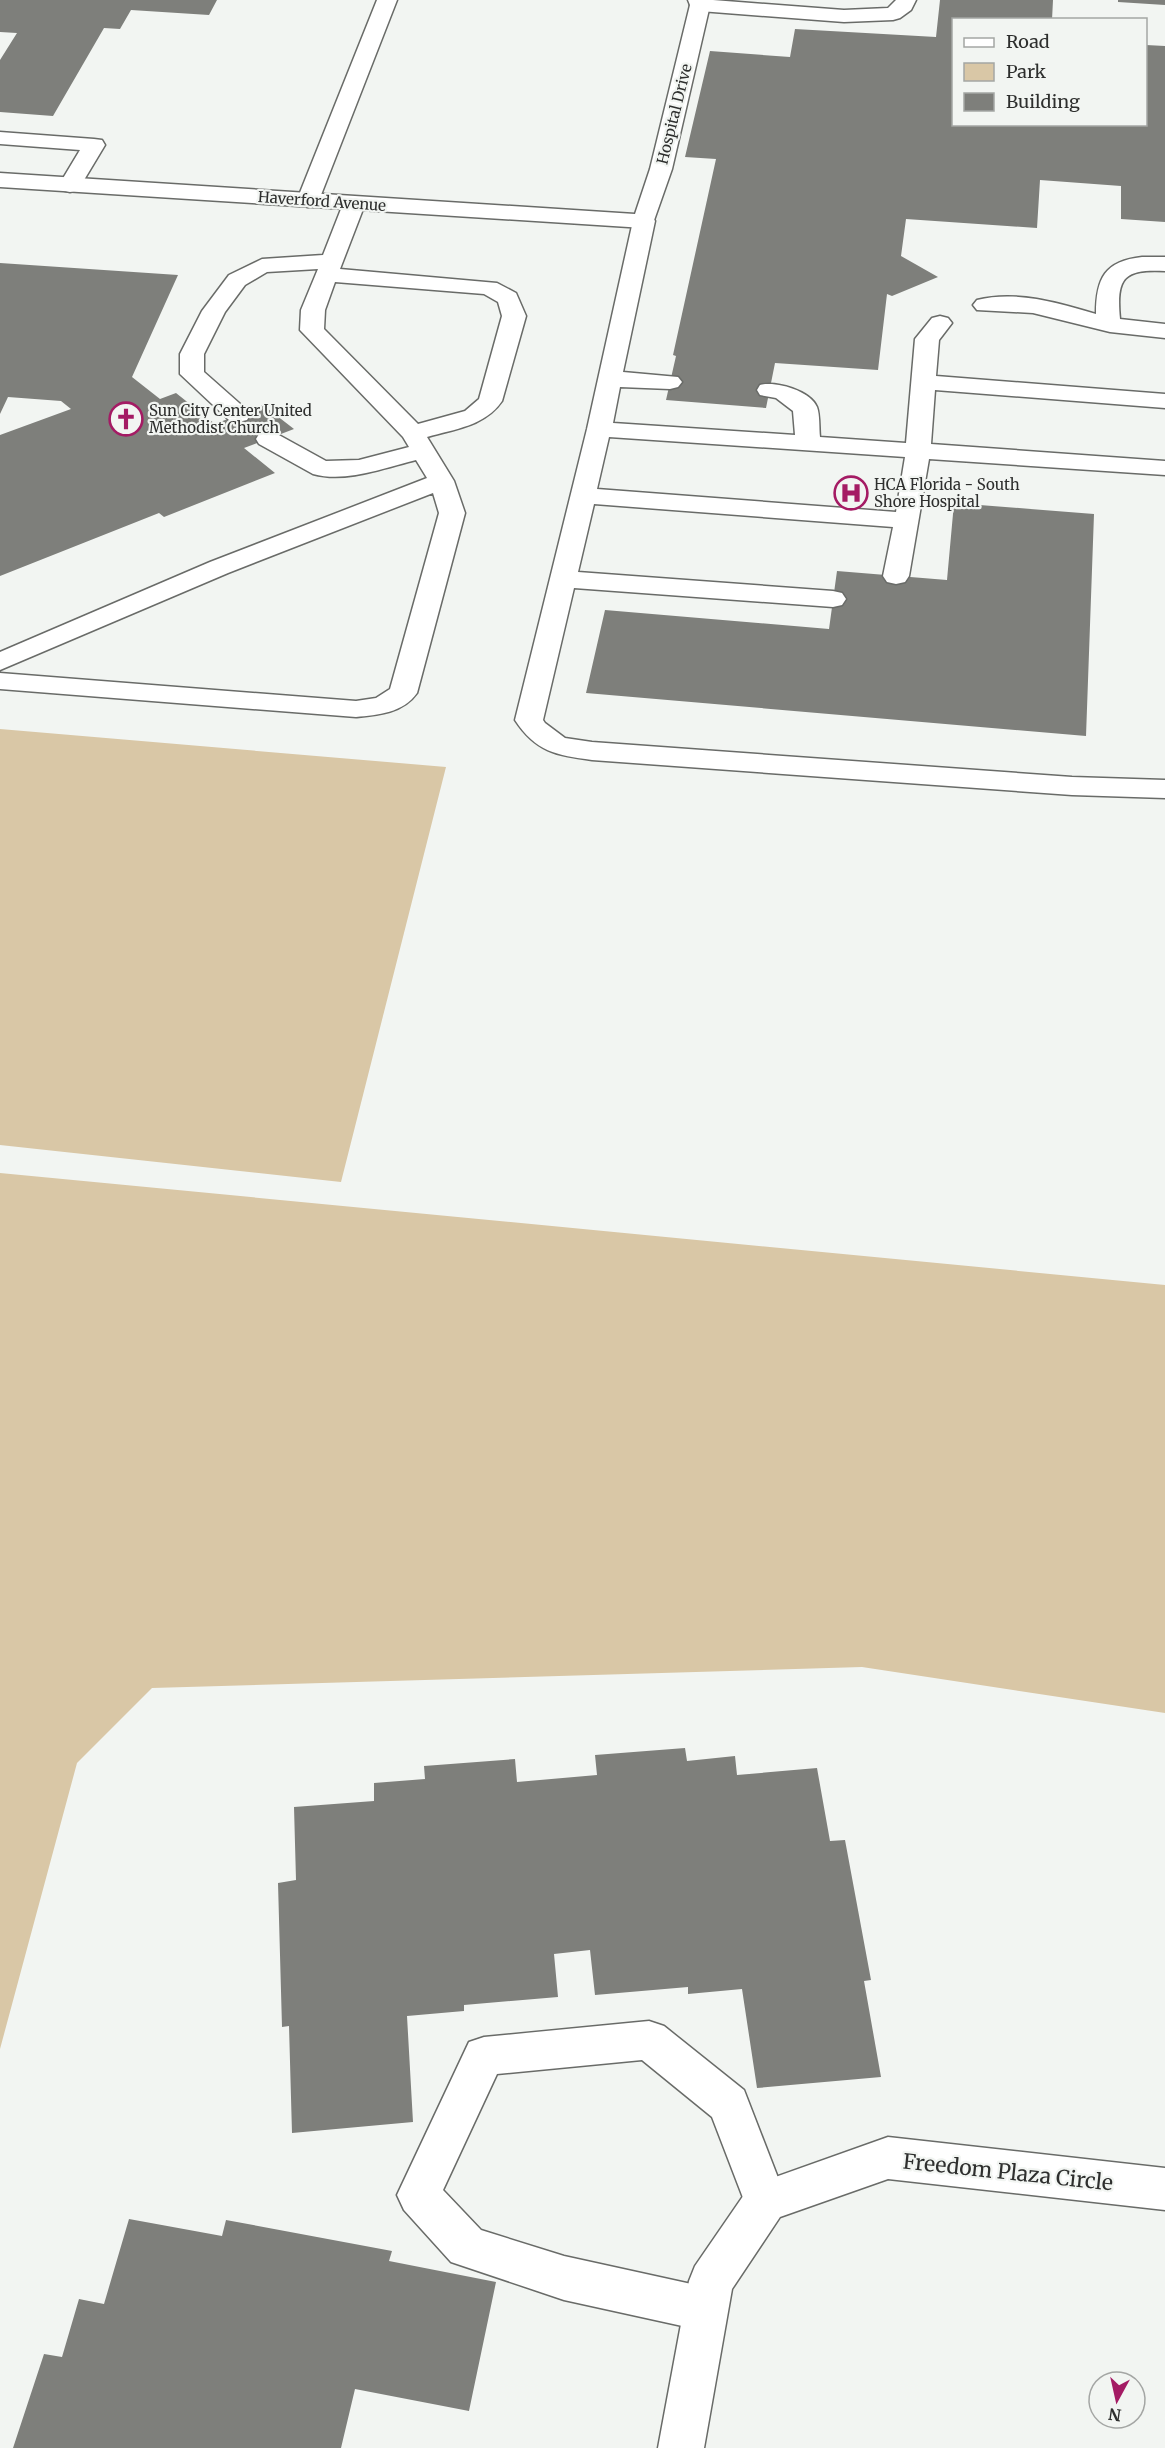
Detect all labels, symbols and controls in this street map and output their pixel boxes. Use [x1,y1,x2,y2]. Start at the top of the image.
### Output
legend [952,18,1147,126]
text: Road [1006,30,1050,53]
text: Park [1006,60,1047,83]
street label: Hospital Drive [652,62,696,166]
text: Building [1006,90,1080,113]
street label: Haverford Avenue [257,187,387,215]
church icon: Sun City Center United Methodist Church [108,401,144,437]
place label: Sun City Center United Methodist Church [149,401,312,437]
hospital icon: HCA Florida - South Shore Hospital [833,475,869,511]
place label: HCA Florida - South Shore Hospital [874,475,1020,511]
street label: Freedom Plaza Circle [902,2148,1114,2196]
north arrow [1087,2370,1147,2430]
text: N [1107,2404,1123,2426]

